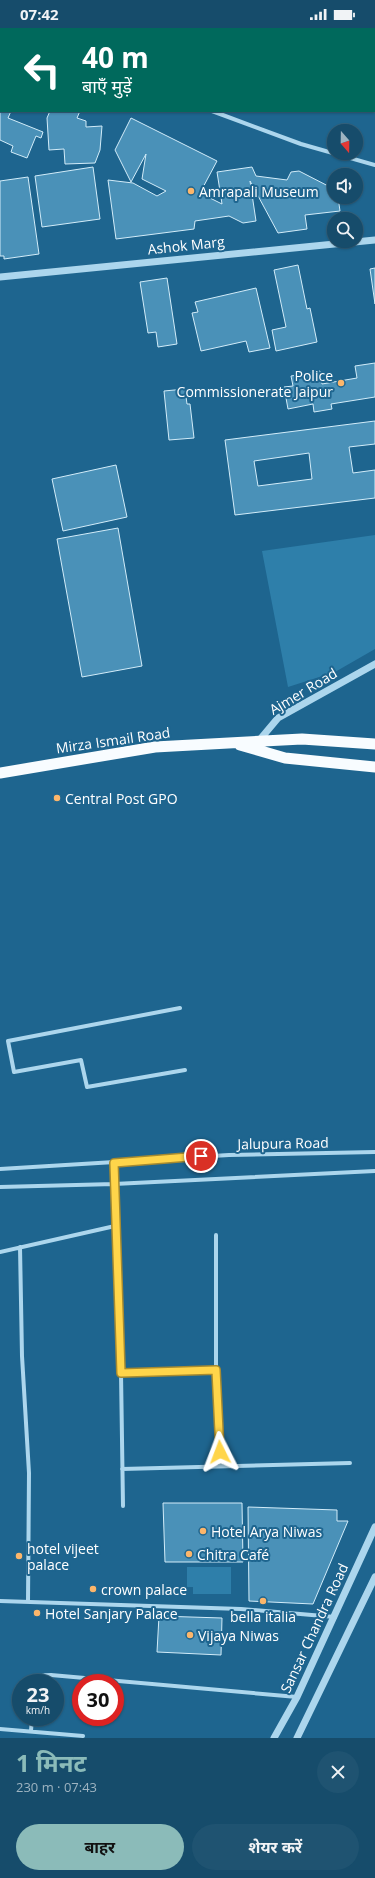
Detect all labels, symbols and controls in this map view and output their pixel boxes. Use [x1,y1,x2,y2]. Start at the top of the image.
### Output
text: 07:42 [20,4,59,24]
text: 40 m [82,38,149,76]
icon: left [16,44,68,96]
text: बाएँ मुड़ें [82,74,132,98]
north arrow [327,124,363,160]
map controls [327,124,363,248]
button: sound [327,168,363,204]
place label: Amrapali Museum [199,182,319,201]
marker: Amrapali Museum [186,186,196,196]
button: search [327,212,363,248]
street label: Ashok Marg [147,231,226,258]
place label: Police Commissionerate Jaipur [177,366,333,401]
marker: Police Commissionerate Jaipur [336,378,346,388]
street label: Ajmer Road [266,663,340,719]
street label: Mirza Ismail Road [55,723,171,757]
place label: Central Post GPO [65,789,178,808]
marker: Central Post GPO [52,793,62,803]
street label: Jalupura Road [235,1133,329,1153]
pin [184,1139,218,1173]
icon: arrive [190,1145,212,1167]
position arrow [199,1431,241,1473]
place label: Hotel Arya Niwas [211,1522,322,1541]
marker: Hotel Arya Niwas [198,1526,208,1536]
place label: hotel vijeet palace [27,1539,99,1574]
place label: Chitra Café [197,1545,269,1564]
marker: Chitra Café [184,1549,194,1559]
marker: hotel vijeet palace [14,1551,24,1561]
street label: Sansar Chandra Road [276,1560,352,1696]
place label: crown palace [101,1580,187,1599]
marker: crown palace [88,1584,98,1594]
marker: bella italia [258,1596,268,1606]
place label: Hotel Sanjary Palace [45,1604,178,1623]
place label: bella italia [230,1607,296,1626]
marker: Hotel Sanjary Palace [32,1608,42,1618]
place label: Vijaya Niwas [198,1626,279,1645]
marker: Vijaya Niwas [185,1630,195,1640]
speed limit sign: 30 [72,1674,124,1726]
text: 23 [27,1681,49,1708]
text: km/h [26,1703,50,1717]
text: 1 मिनट [16,1746,86,1779]
button: close [317,1751,359,1793]
text: 230 m · 07:43 [16,1778,97,1796]
button: बाहर [16,1824,184,1870]
button: शेयर करें [192,1824,359,1870]

